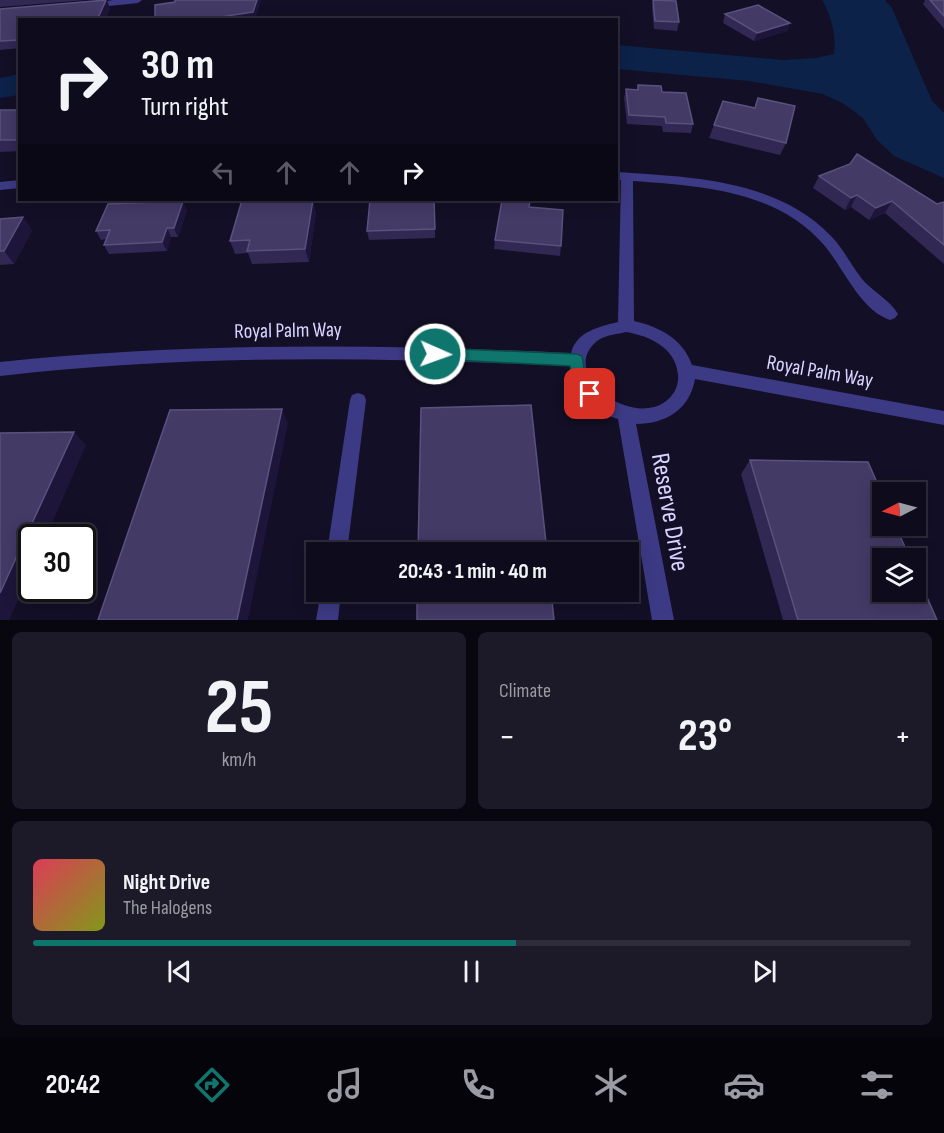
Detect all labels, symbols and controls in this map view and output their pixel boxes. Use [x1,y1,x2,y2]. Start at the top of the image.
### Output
text: 30 m [141,40,214,91]
icon: right [42,42,120,120]
text: Turn right [141,91,228,123]
icon: left [207,156,240,189]
icon: ahead [270,156,303,189]
icon: ahead [333,156,366,189]
icon: right [396,156,429,189]
street label: Royal Palm Way [234,317,342,344]
position arrow [403,322,467,386]
street label: Royal Palm Way [765,350,875,393]
pin [564,368,615,419]
icon: arrive [573,377,606,410]
street label: Reserve Drive [644,451,695,574]
north arrow [872,482,926,536]
map controls [872,482,926,602]
speed limit sign: 30 [18,524,96,602]
button: layers [872,548,926,602]
text: 20:43 · 1 min · 40 m [398,558,547,585]
text: 25 [205,662,273,755]
text: Climate [499,679,551,703]
text: 23° [678,709,732,764]
text: − [499,717,515,757]
text: + [895,717,911,757]
text: km/h [222,748,256,772]
text: Night Drive [123,869,210,896]
text: The Halogens [123,896,212,920]
icon: previous [163,955,196,988]
icon: pause [455,955,488,988]
icon: next [748,955,781,988]
icon: directions [191,1064,233,1106]
icon: music [324,1064,366,1106]
icon: phone [457,1064,499,1106]
icon: climate [590,1064,632,1106]
icon: car [723,1064,765,1106]
icon: filters [856,1064,898,1106]
text: 20:42 [46,1069,100,1101]

